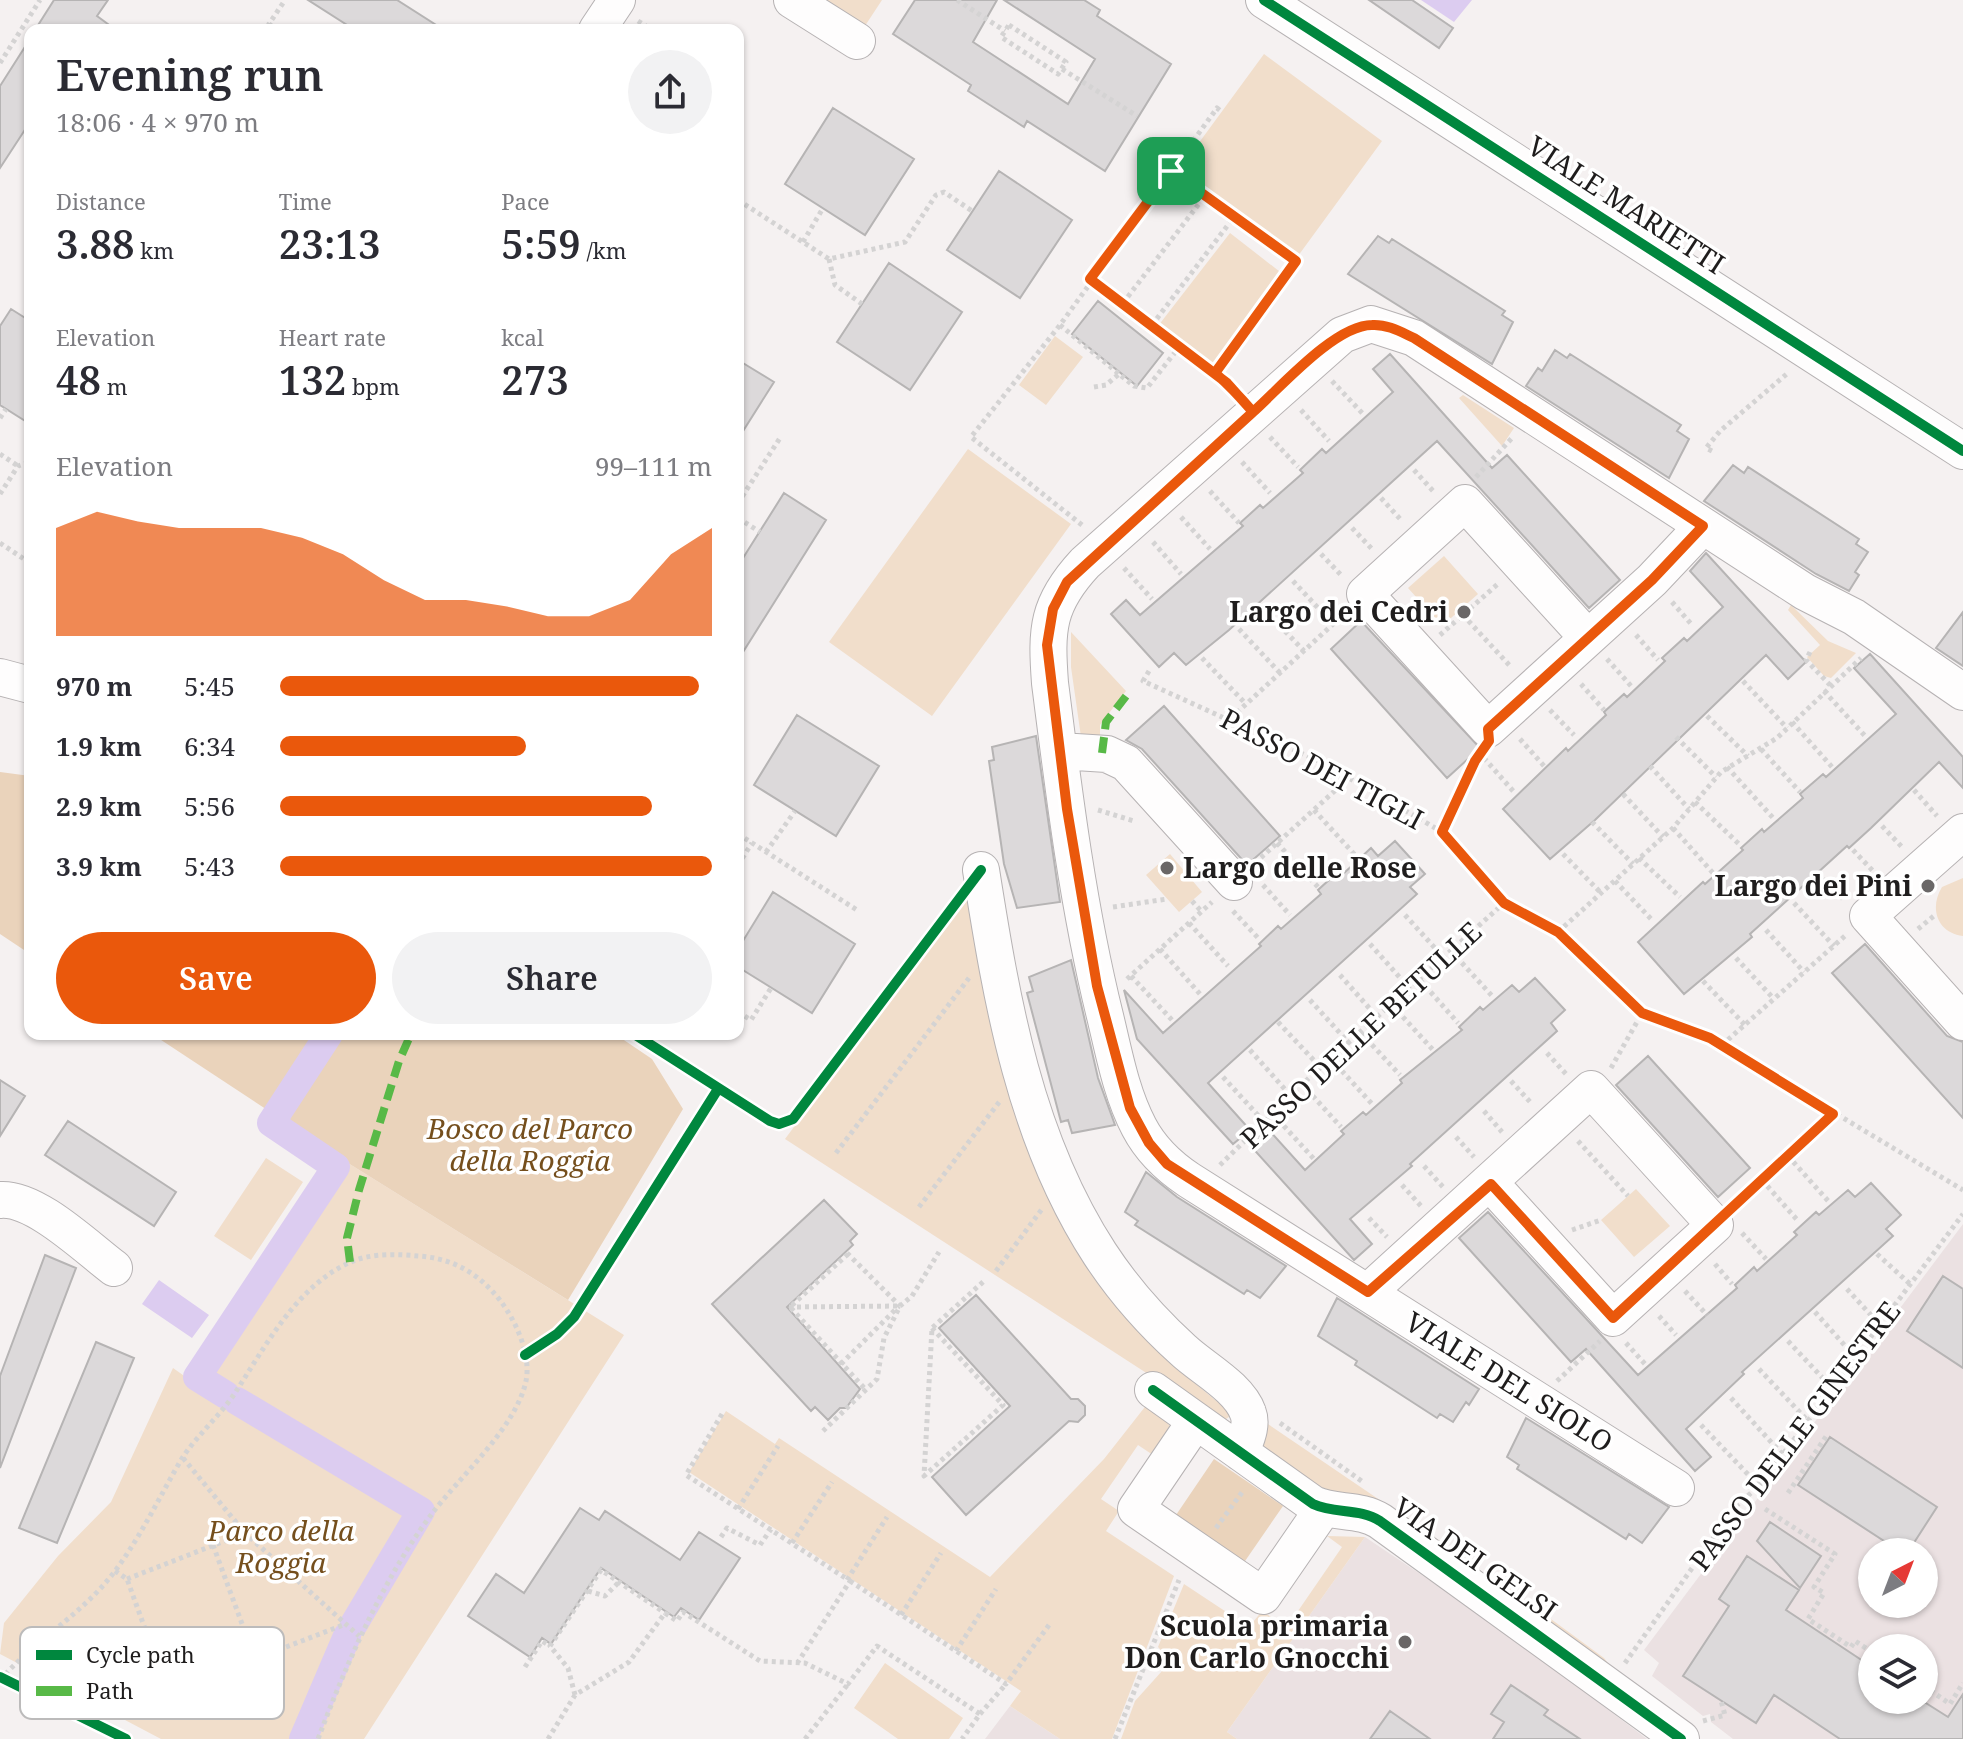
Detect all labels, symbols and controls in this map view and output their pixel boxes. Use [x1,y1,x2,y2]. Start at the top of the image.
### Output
text: Evening run [56,44,324,104]
button: share [628,50,712,134]
text: 18:06 · 4 × 970 m [56,104,259,140]
street label: VIALE MARIETTI [1521,126,1732,282]
pin [1137,137,1205,205]
icon: arrive [1149,149,1193,193]
text: Distance [56,186,146,216]
text: Time [279,186,332,216]
text: Pace [501,186,550,216]
text: 3.88 [56,216,135,271]
text: 23:13 [279,216,381,271]
text: 5:59 [501,216,581,271]
text: km [135,235,174,265]
text: /km [581,235,627,265]
text: Elevation [56,322,155,352]
text: Heart rate [279,322,386,352]
text: kcal [501,322,544,352]
text: 48 [56,352,101,407]
text: 132 [279,352,346,407]
text: 273 [501,352,569,407]
text: m [101,371,128,401]
text: bpm [346,371,400,401]
text: Elevation [56,448,173,484]
text: 99–111 m [595,448,712,484]
place label: Largo dei Cedri [1229,592,1448,630]
marker: Largo dei Cedri [1455,603,1473,621]
text: 970 m [56,668,132,704]
text: 5:45 [184,668,235,704]
street label: PASSO DEI TIGLI [1215,699,1430,838]
text: 1.9 km [56,728,142,764]
text: 6:34 [184,728,235,764]
text: 2.9 km [56,788,142,824]
text: 5:56 [184,788,235,824]
text: 3.9 km [56,848,142,884]
text: 5:43 [184,848,235,884]
place label: Largo delle Rose [1183,848,1417,886]
marker: Largo delle Rose [1158,859,1176,877]
place label: Largo dei Pini [1715,866,1912,904]
marker: Largo dei Pini [1919,877,1937,895]
street label: PASSO DELLE BETULLE [1232,912,1489,1156]
button: Save [56,932,376,1024]
button: Share [392,932,712,1024]
park label: Bosco del Parco della Roggia [426,1109,633,1179]
street label: PASSO DELLE GINESTRE [1680,1293,1908,1578]
street label: VIALE DEL SIOLO [1398,1302,1621,1460]
street label: VIA DEI GELSI [1386,1488,1565,1629]
park label: Parco della Roggia [207,1511,355,1581]
north arrow [1858,1538,1938,1618]
map controls [1858,1538,1938,1714]
place label: Scuola primaria Don Carlo Gnocchi [1124,1606,1389,1676]
legend [20,1627,284,1719]
marker: Scuola primaria Don Carlo Gnocchi [1396,1633,1414,1651]
button: layers [1858,1634,1938,1714]
text: Cycle path [86,1639,195,1669]
text: Path [86,1675,133,1705]

